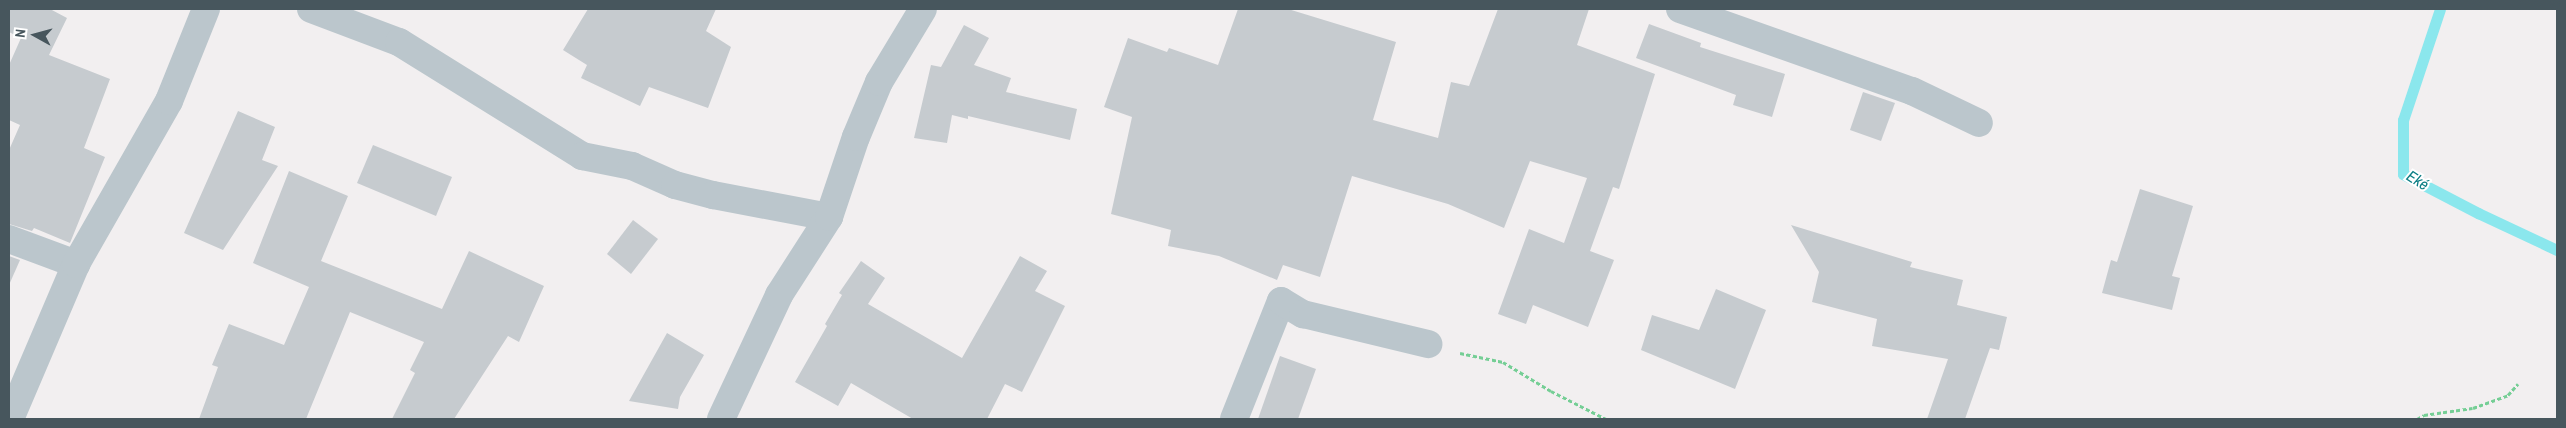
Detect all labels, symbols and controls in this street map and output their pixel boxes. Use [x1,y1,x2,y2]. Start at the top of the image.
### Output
north arrow [10,10,60,60]
text: N [11,28,30,38]
water label: Eké [2403,166,2433,194]

